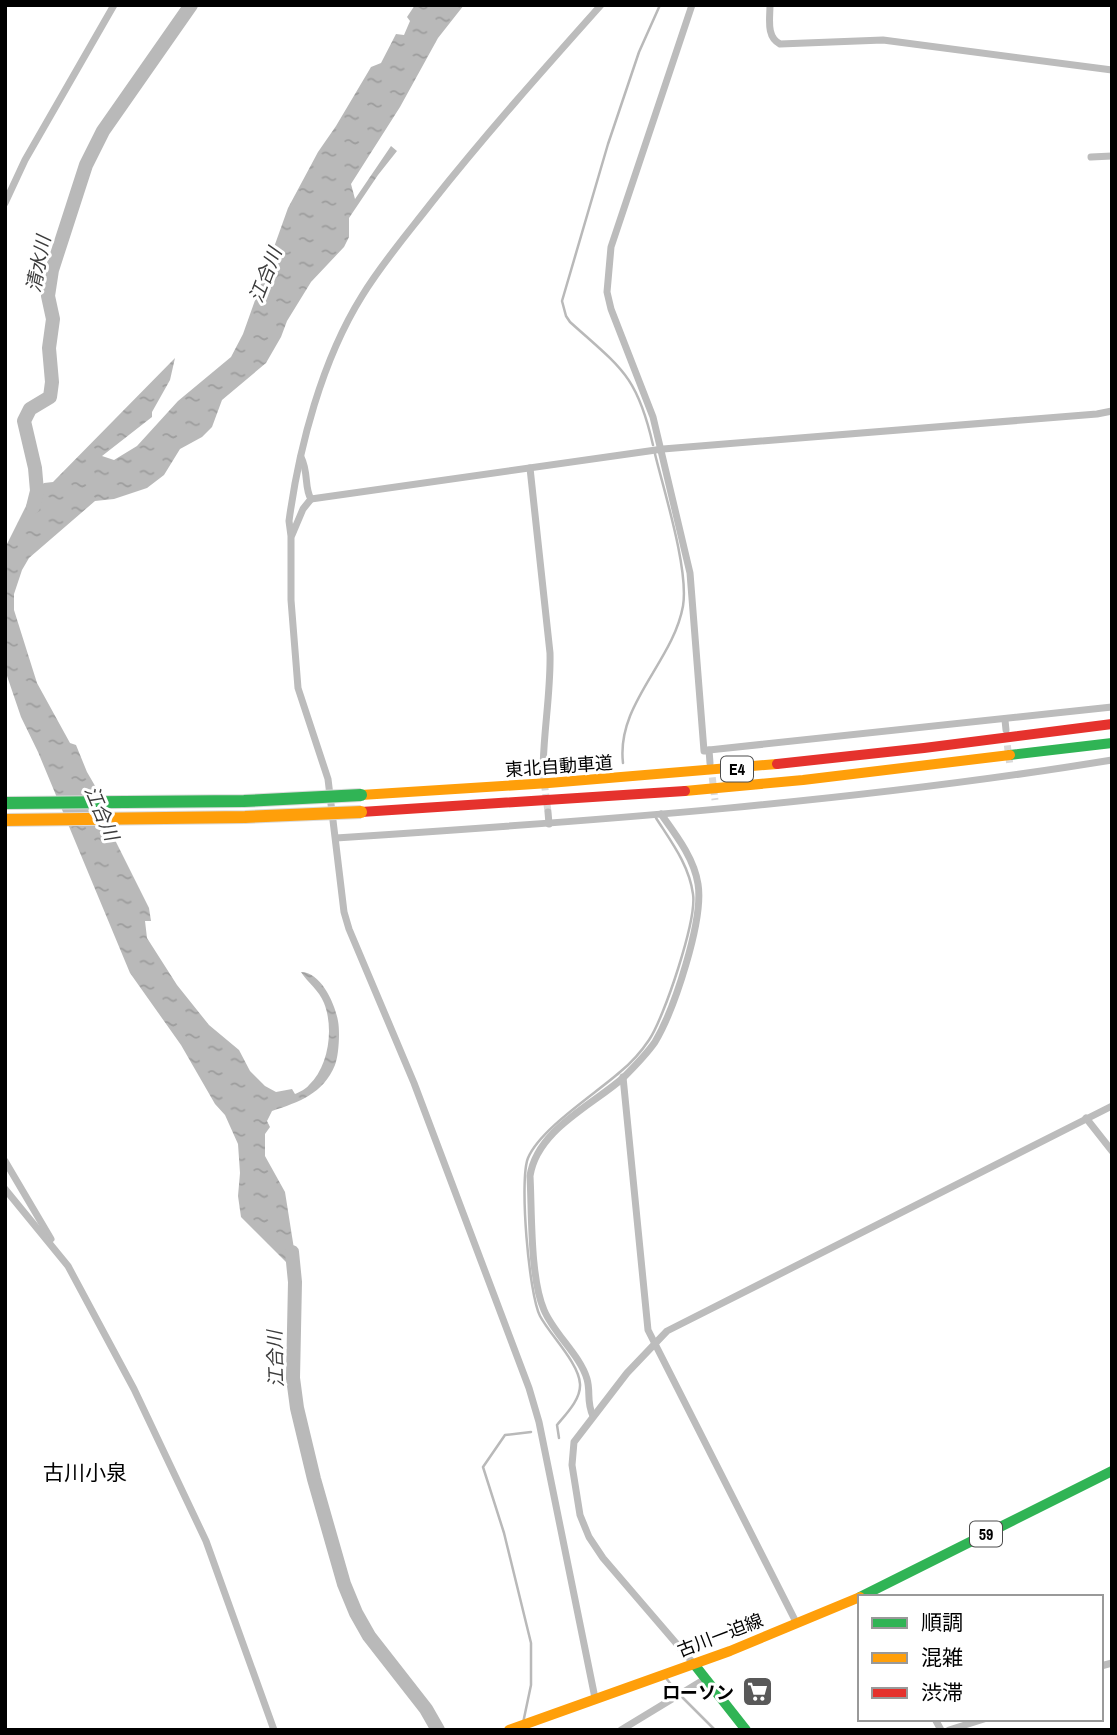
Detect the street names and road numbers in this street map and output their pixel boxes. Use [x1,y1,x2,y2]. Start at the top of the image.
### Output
street label: 東北自動車道 [504,750,614,782]
road number: E4 [721,756,753,782]
road number: 59 [970,1522,1002,1546]
street label: 古川一迫線 [674,1607,766,1663]

